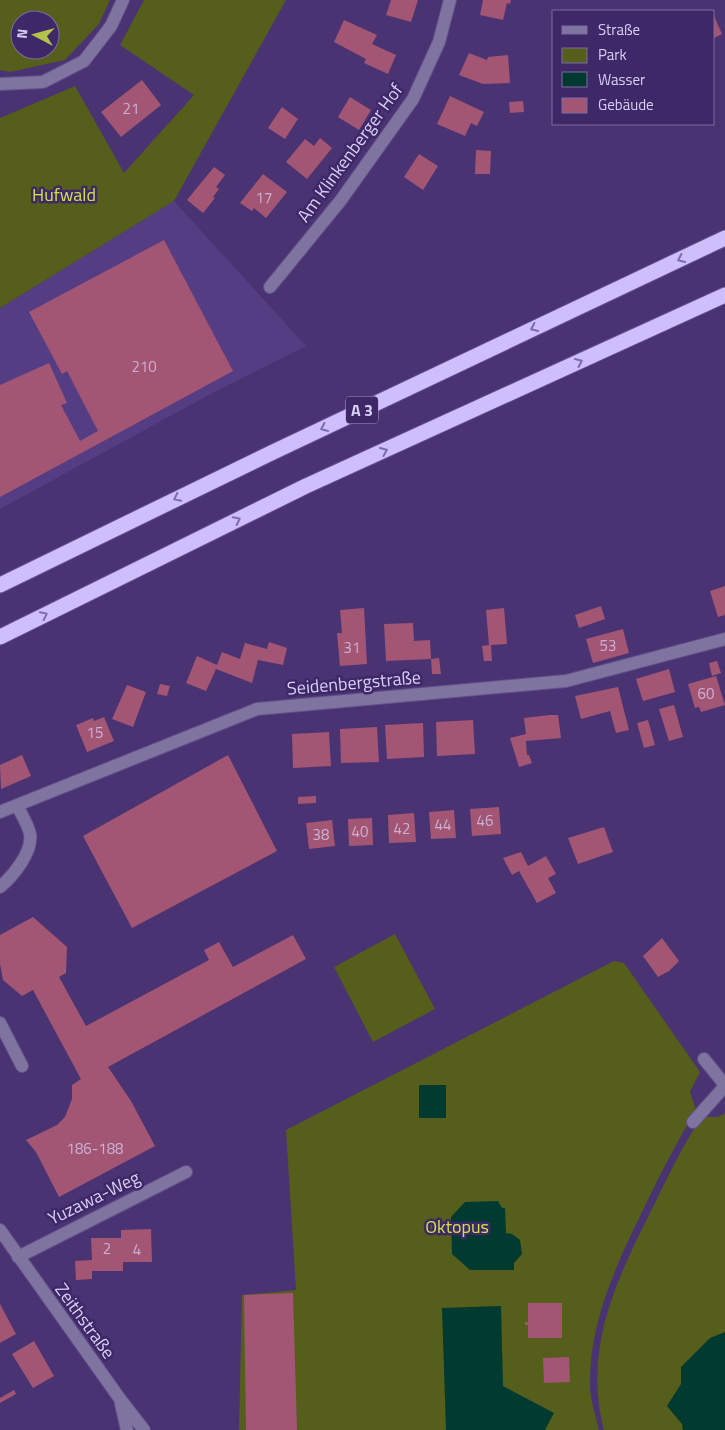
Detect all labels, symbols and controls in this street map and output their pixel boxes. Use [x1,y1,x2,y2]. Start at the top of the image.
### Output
north arrow [10,10,60,60]
legend [552,10,715,125]
text: Straße [598,18,640,41]
text: N [11,28,33,40]
text: Park [598,43,627,66]
text: Wasser [598,68,645,91]
street label: Am Klinkenberger Hof [290,78,409,228]
text: Gebäude [598,93,654,116]
house number: 21 [123,97,139,120]
park label: Hufwald [32,181,96,208]
house number: 17 [256,186,272,209]
one-way arrow [677,253,686,263]
one-way arrow [530,322,539,333]
house number: 210 [131,355,157,378]
one-way arrow [574,357,583,368]
road number: A 3 [346,396,378,424]
one-way arrow [320,421,329,432]
one-way arrow [379,446,388,457]
one-way arrow [173,492,182,502]
one-way arrow [232,516,241,526]
one-way arrow [39,611,48,621]
house number: 53 [600,634,616,657]
house number: 31 [344,636,360,659]
street label: Seidenbergstraße [286,663,422,702]
house number: 60 [698,682,714,705]
house number: 15 [87,721,103,744]
house number: 46 [477,809,493,832]
house number: 44 [435,813,451,836]
house number: 42 [394,817,410,840]
house number: 40 [352,820,368,843]
house number: 38 [313,823,329,846]
house number: 186-188 [67,1137,123,1160]
street label: Yuzawa-Weg [43,1164,144,1231]
park label: Oktopus [425,1213,489,1240]
house number: 2 [103,1237,111,1260]
house number: 4 [133,1238,141,1261]
street label: Zeithstraße [49,1277,122,1364]

